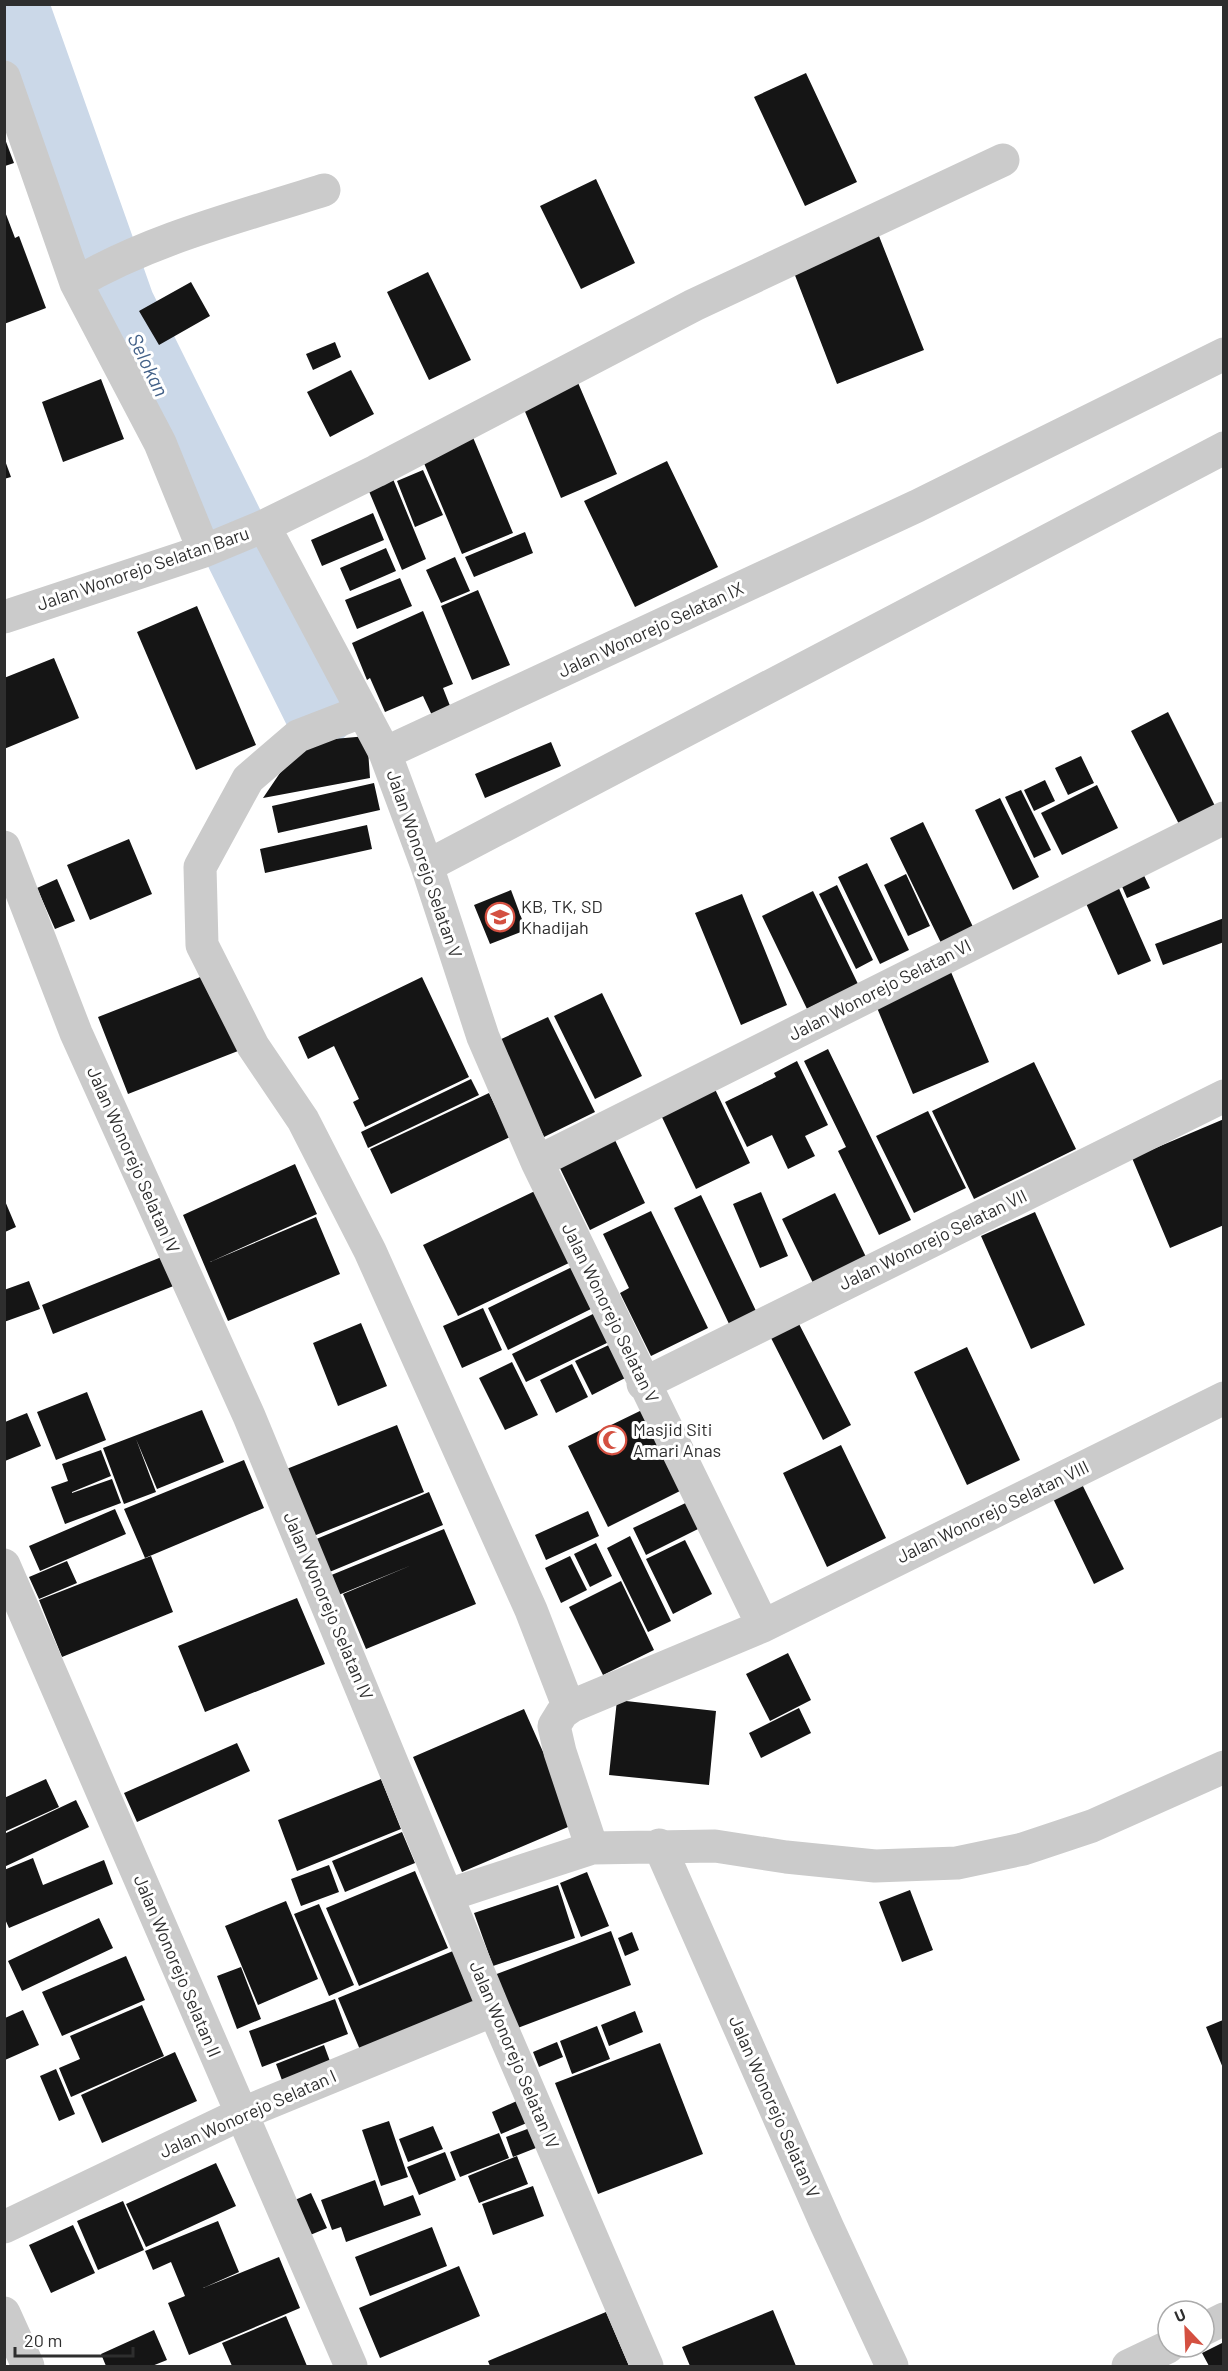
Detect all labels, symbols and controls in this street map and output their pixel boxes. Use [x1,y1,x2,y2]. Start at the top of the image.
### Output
water label: Selokan [123,329,174,400]
street label: Jalan Wonorejo Selatan Baru [34,521,252,615]
street label: Jalan Wonorejo Selatan IX [554,576,747,682]
street label: Jalan Wonorejo Selatan V [382,767,468,961]
place label: KB, TK, SD Khadijah [521,895,603,938]
school or university icon: KB, TK, SD Khadijah [484,901,516,933]
street label: Jalan Wonorejo Selatan VI [785,933,974,1045]
street label: Jalan Wonorejo Selatan IV [83,1063,185,1257]
street label: Jalan Wonorejo Selatan VII [835,1184,1030,1294]
street label: Jalan Wonorejo Selatan V [558,1219,664,1406]
place label: Masjid Siti Amari Anas [633,1418,721,1461]
mosque icon: Masjid Siti Amari Anas [596,1424,628,1456]
street label: Jalan Wonorejo Selatan VIII [893,1455,1092,1567]
street label: Jalan Wonorejo Selatan IV [279,1508,379,1703]
street label: Jalan Wonorejo Selatan II [130,1871,226,2060]
street label: Jalan Wonorejo Selatan IV [465,1957,565,2152]
street label: Jalan Wonorejo Selatan V [725,2012,825,2202]
street label: Jalan Wonorejo Selatan I [156,2064,339,2162]
north arrow [1156,2299,1216,2359]
text: U [1172,2304,1188,2325]
scale bar [15,2320,134,2358]
text: 20 m [24,2329,62,2351]

